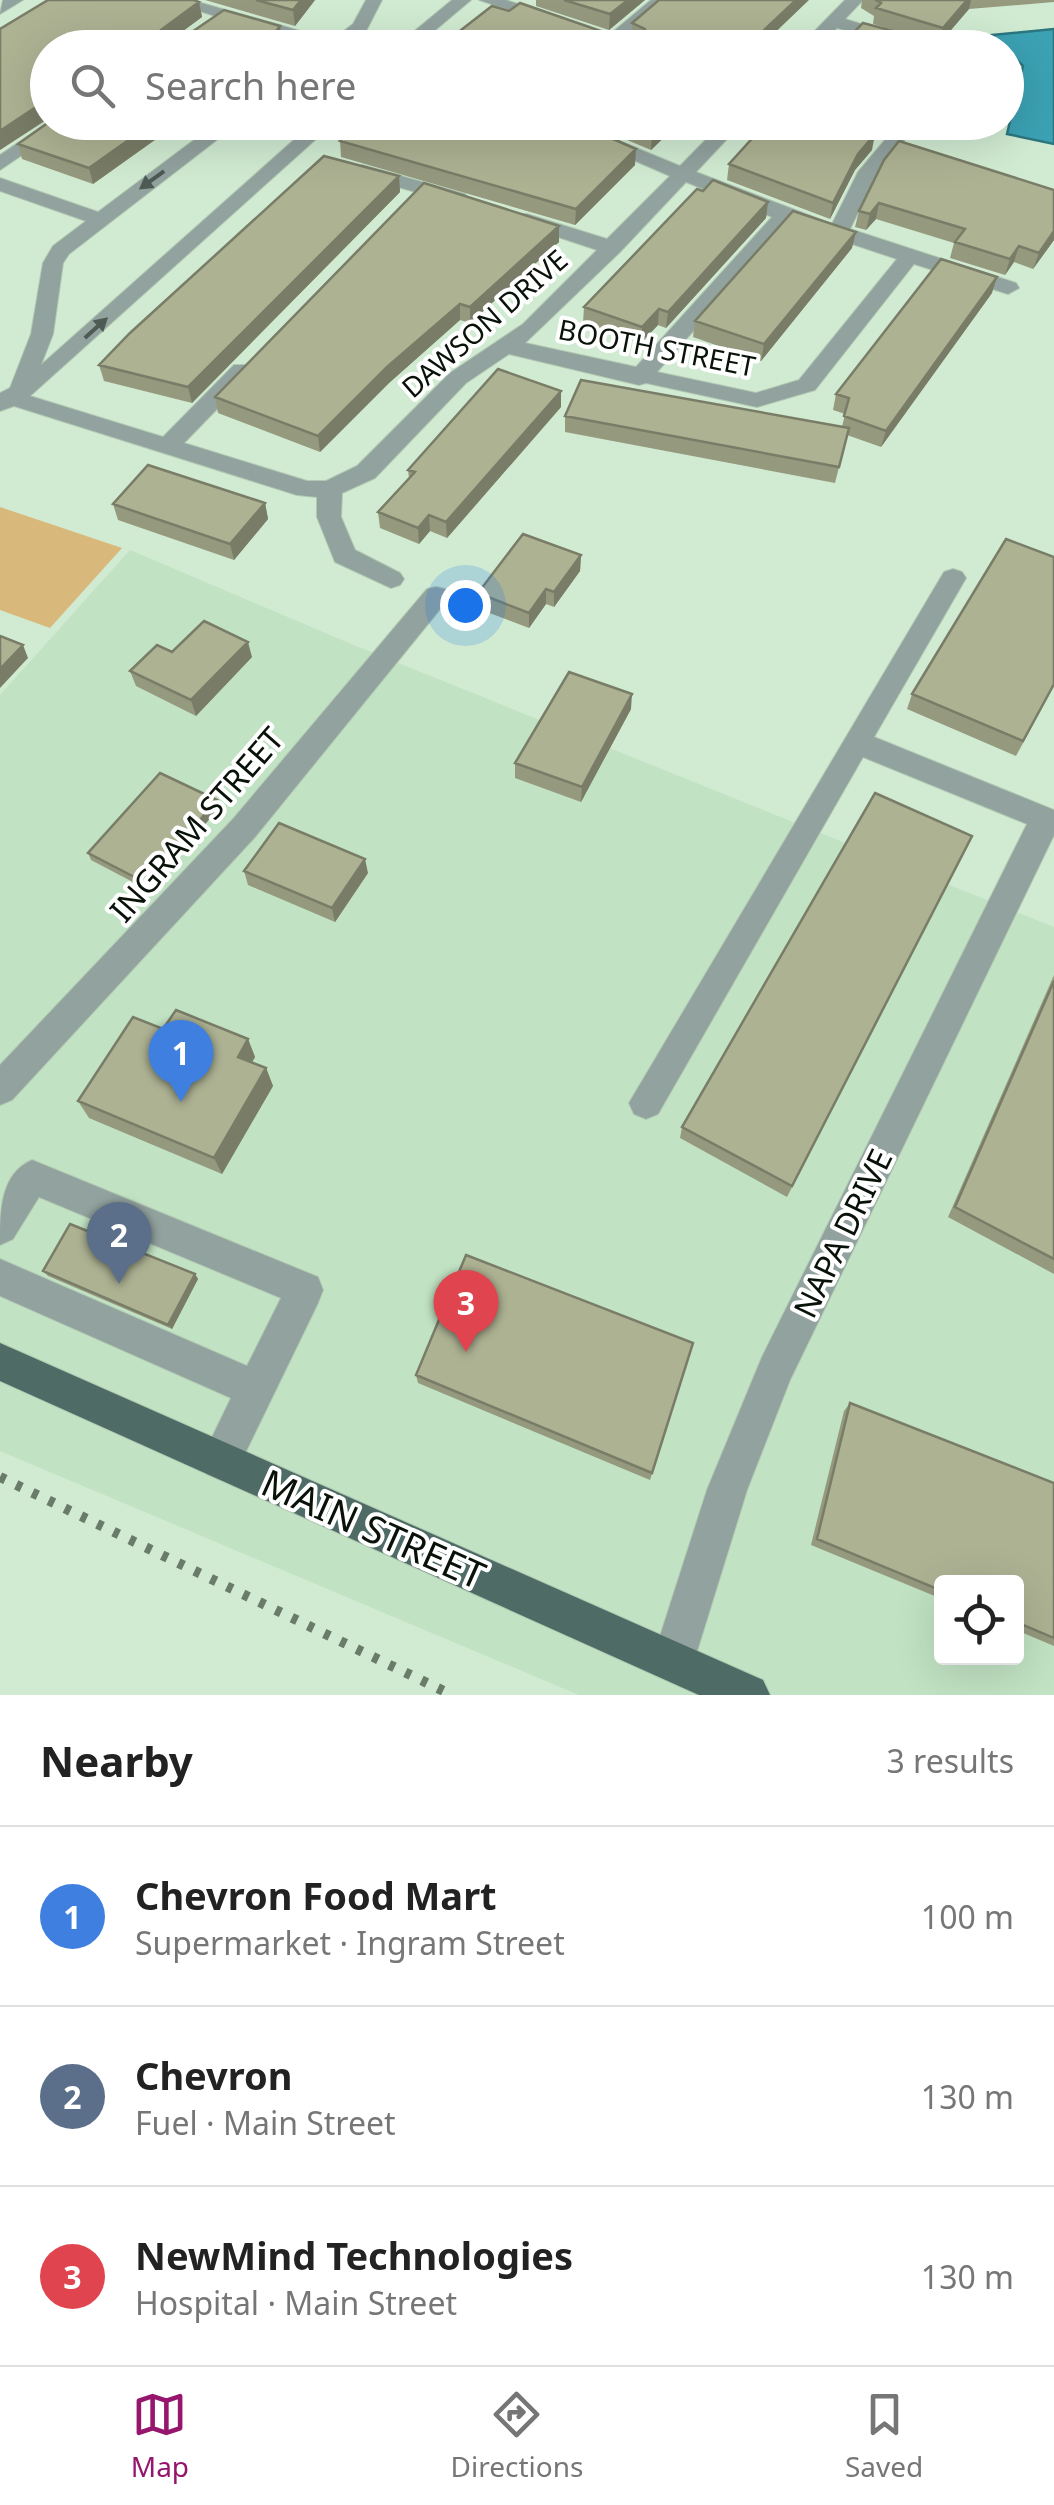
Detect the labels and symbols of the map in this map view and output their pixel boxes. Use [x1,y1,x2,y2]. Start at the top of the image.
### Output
one-way arrow [139,170,165,189]
street label: DAWSON DRIVE [393,240,575,406]
street label: BOOTH STREET [555,309,759,385]
one-way arrow [83,318,108,340]
your location [440,580,491,631]
street label: INGRAM STREET [99,717,293,930]
pin: 1 [148,1020,214,1102]
street label: NAPA DRIVE [783,1142,901,1324]
pin: 2 [86,1202,152,1284]
pin: 3 [434,1270,498,1352]
street label: MAIN STREET [254,1456,494,1600]

